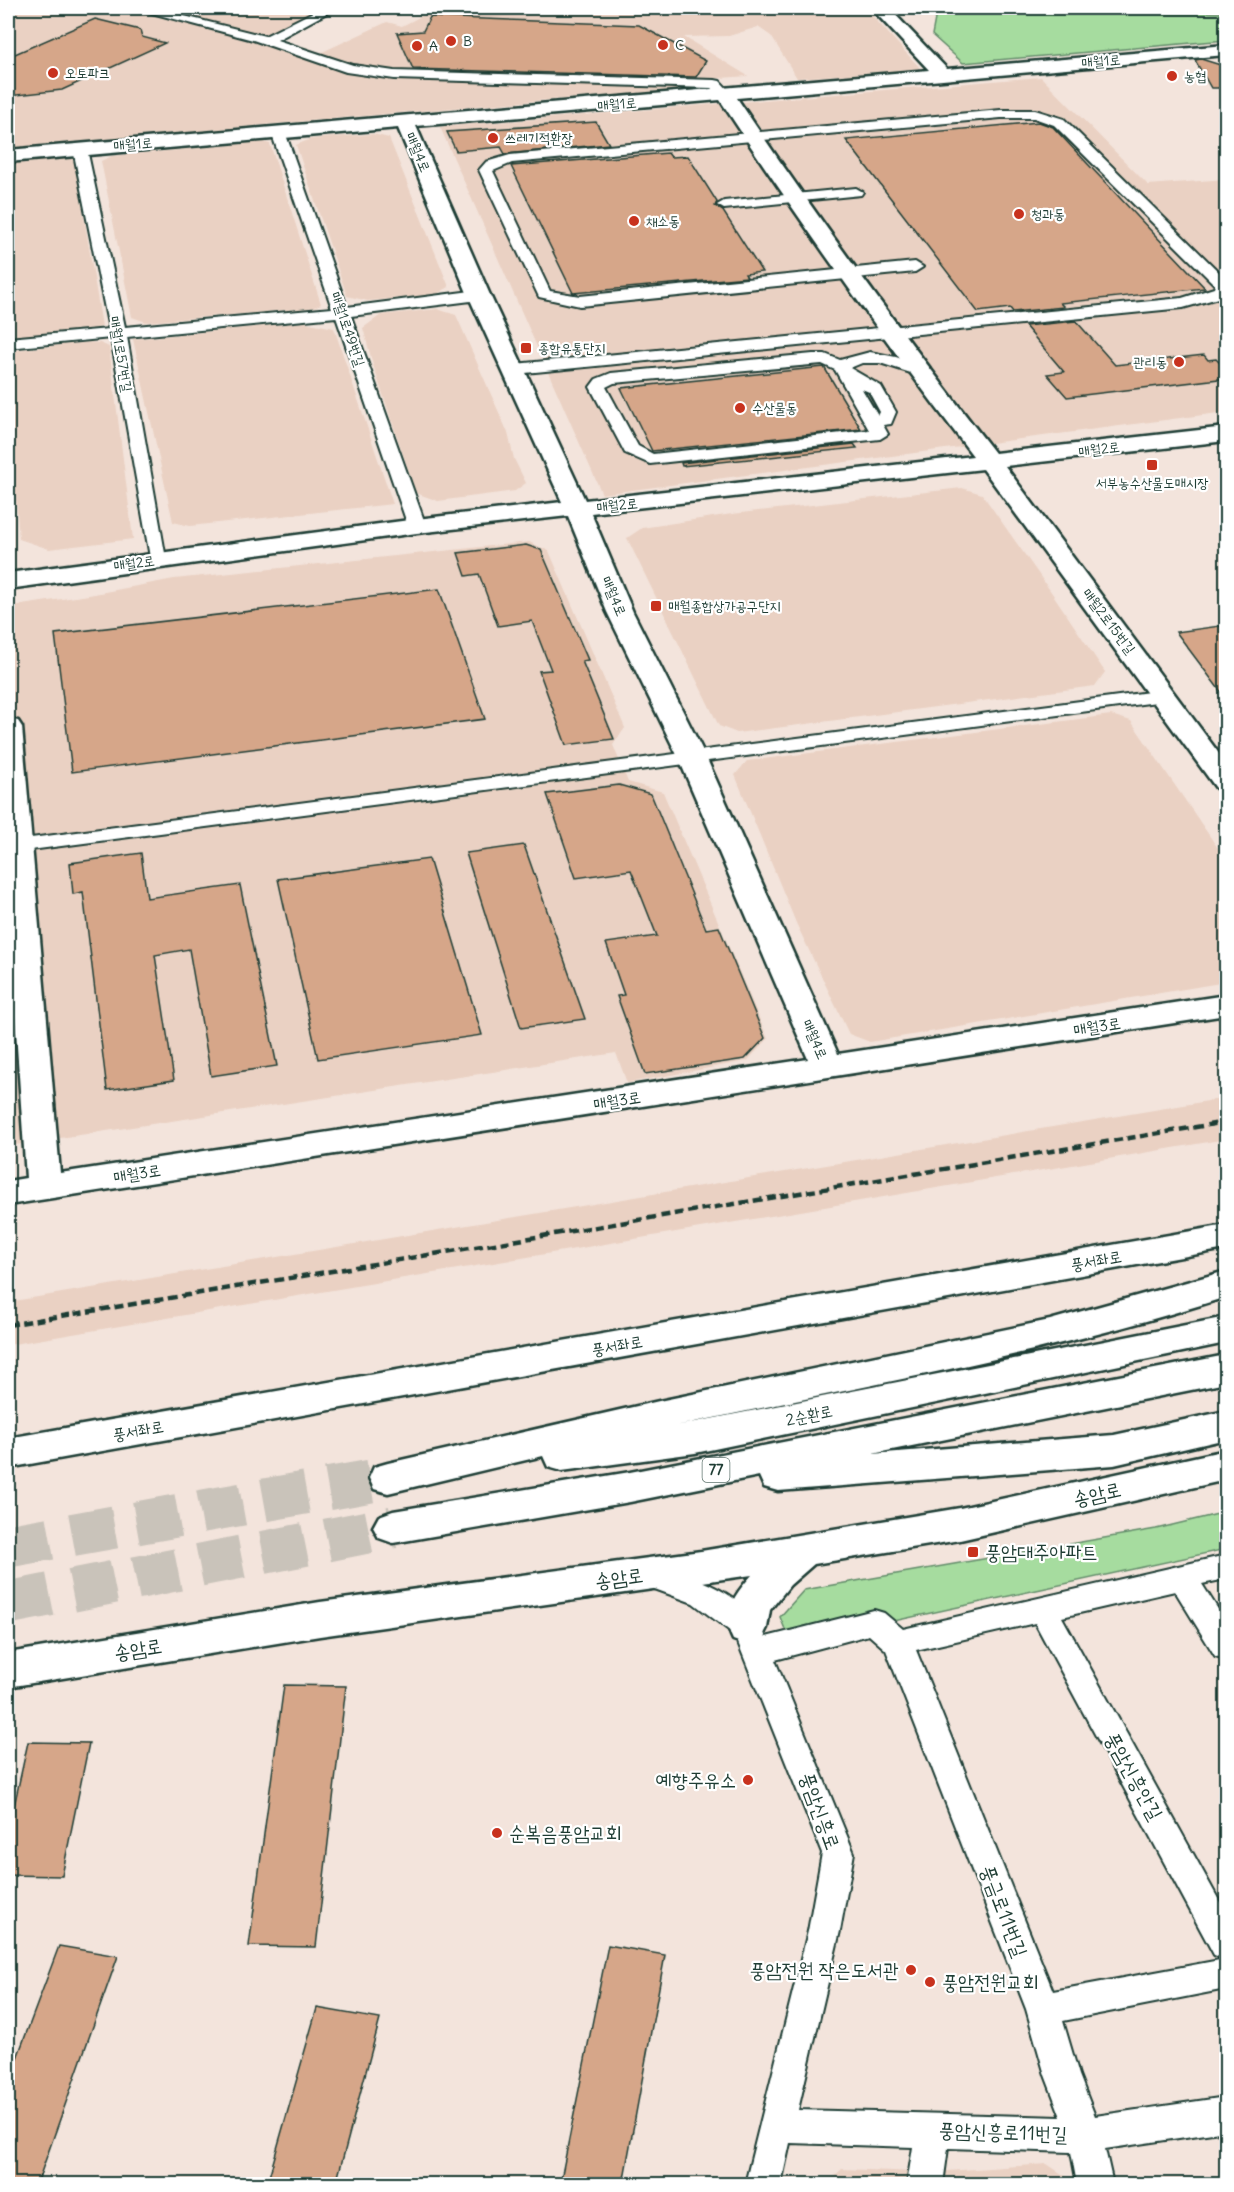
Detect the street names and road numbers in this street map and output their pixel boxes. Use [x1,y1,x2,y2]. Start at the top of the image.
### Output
street label: 매월1로 [1081,50,1121,72]
street label: 매월1로 [597,93,637,115]
street label: 매월4로 [402,129,434,175]
street label: 매월1로 [113,133,153,155]
street label: 매월1로49번길 [327,289,369,370]
street label: 매월1로57번길 [105,315,137,394]
street label: 매월2로 [1077,438,1121,460]
street label: 매월2로 [595,494,639,516]
street label: 매월2로 [112,551,156,575]
street label: 매월4로 [598,573,630,619]
street label: 매월2로15번길 [1078,585,1140,658]
street label: 매월3로 [1072,1012,1122,1040]
street label: 매월4로 [798,1016,832,1062]
street label: 매월3로 [592,1086,642,1114]
street label: 매월3로 [112,1159,162,1187]
street label: 풍서좌로 [1069,1246,1123,1274]
street label: 풍서좌로 [590,1331,644,1359]
street label: 2순환로 [784,1400,834,1430]
street label: 풍서좌로 [111,1416,165,1444]
road number: 77 [702,1458,730,1482]
street label: 송암로 [1071,1476,1123,1511]
street label: 송암로 [593,1562,645,1593]
street label: 송암로 [112,1632,164,1665]
street label: 풍암신흥안길 [1100,1727,1169,1824]
street label: 풍암신흥로 [795,1769,846,1853]
street label: 풍금로11번길 [976,1861,1033,1960]
street label: 풍암신흥로11번길 [938,2117,1068,2146]

